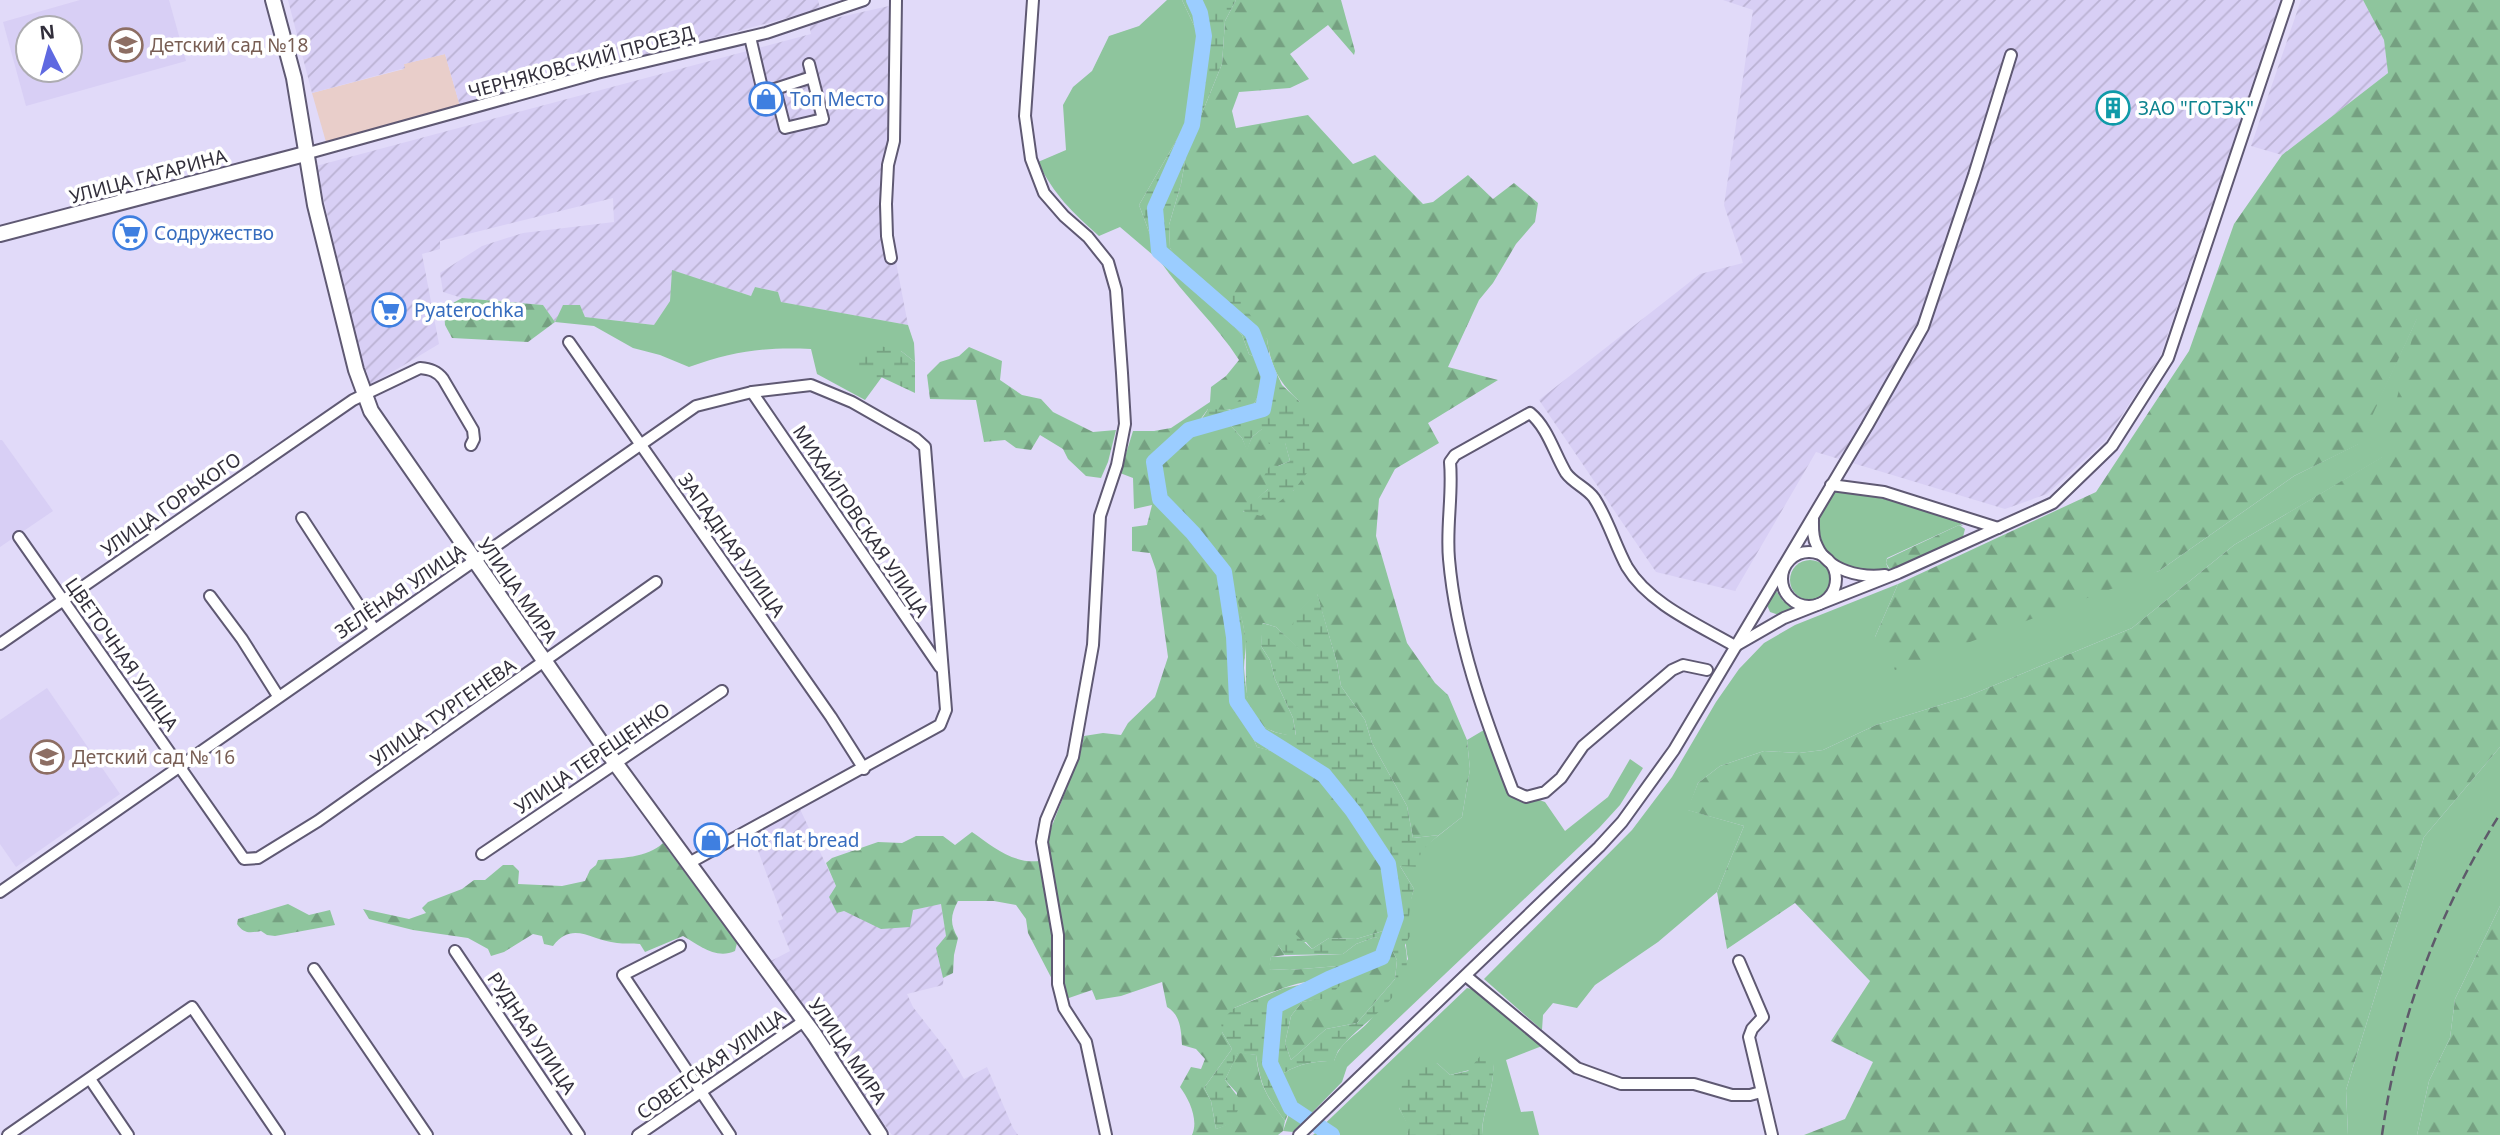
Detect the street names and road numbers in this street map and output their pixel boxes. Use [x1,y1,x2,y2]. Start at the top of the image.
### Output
street label: ЧЕРНЯКОВСКИЙ ПРОЕЗД [465,19,697,105]
street label: УЛИЦА ГАГАРИНА [67,142,230,209]
street label: МИХАЙЛОВСКАЯ УЛИЦА [787,420,936,623]
street label: УЛИЦА ГОРЬКОГО [96,446,246,562]
street label: ЗАПАДНАЯ УЛИЦА [673,468,792,623]
street label: УЛИЦА МИРА [472,532,564,649]
street label: ЗЕЛЁНАЯ УЛИЦА [330,537,471,644]
street label: ЦВЕТОЧНАЯ УЛИЦА [59,572,185,737]
street label: УЛИЦА ТУРГЕНЕВА [365,652,522,772]
street label: УЛИЦА ТЕРЕЩЕНКО [509,696,675,820]
street label: РУДНАЯ УЛИЦА [482,967,583,1100]
street label: УЛИЦА МИРА [803,993,894,1110]
street label: СОВЕТСКАЯ УЛИЦА [631,1002,791,1125]

